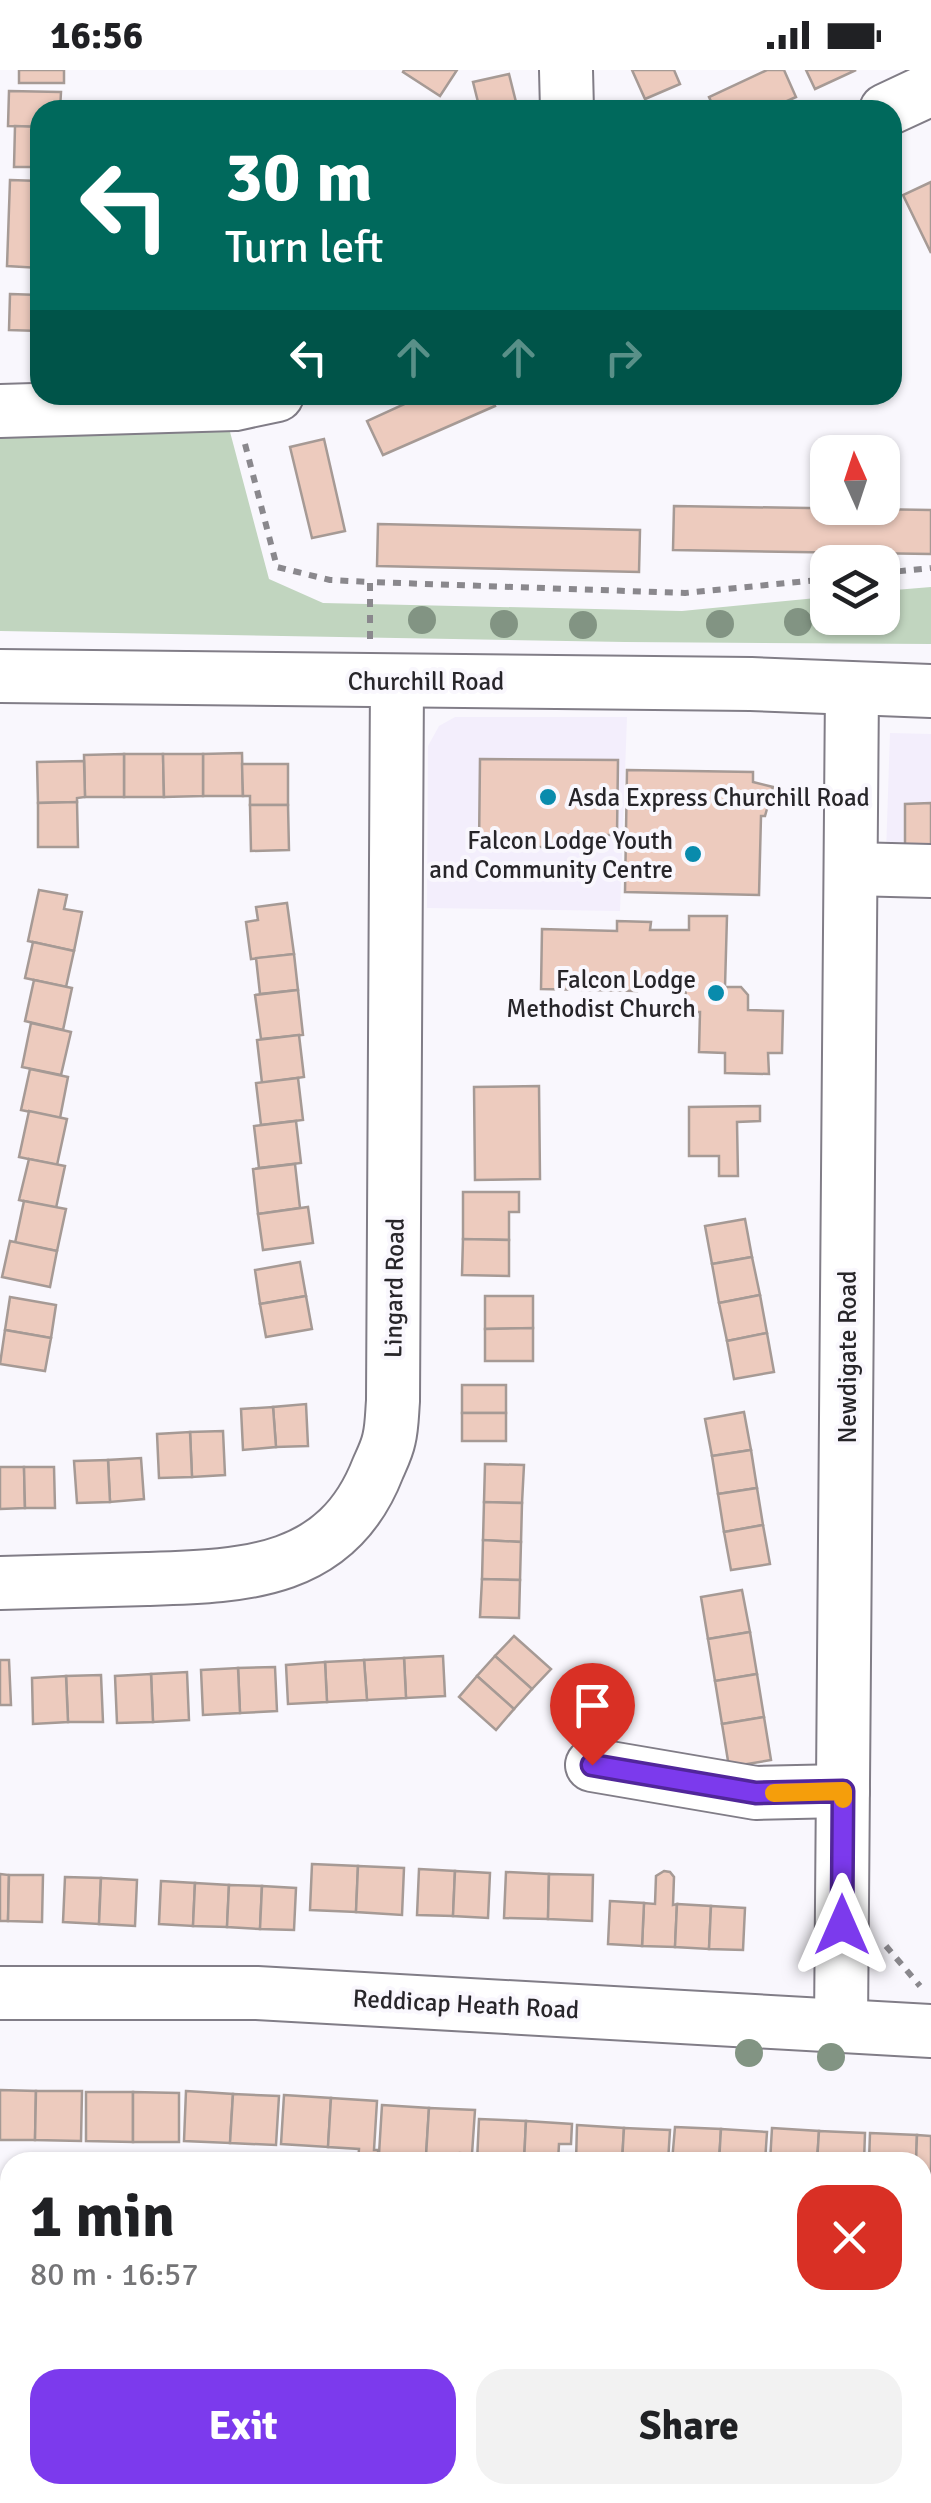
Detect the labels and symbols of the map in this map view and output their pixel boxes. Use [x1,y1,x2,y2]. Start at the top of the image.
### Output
north arrow [810,435,900,525]
street label: Churchill Road [348,666,504,697]
place label: Asda Express Churchill Road [568,782,870,813]
marker: Asda Express Churchill Road [537,786,559,808]
place label: Falcon Lodge Youth and Community Centre [429,825,673,885]
marker: Falcon Lodge Youth and Community Centre [682,843,704,865]
place label: Falcon Lodge Methodist Church [506,964,696,1024]
marker: Falcon Lodge Methodist Church [705,982,727,1004]
street label: Lingard Road [377,1218,411,1358]
street label: Newdigate Road [832,1271,863,1443]
pin [550,1663,635,1766]
position arrow [790,1873,894,1977]
street label: Reddicap Heath Road [352,1983,580,2025]

